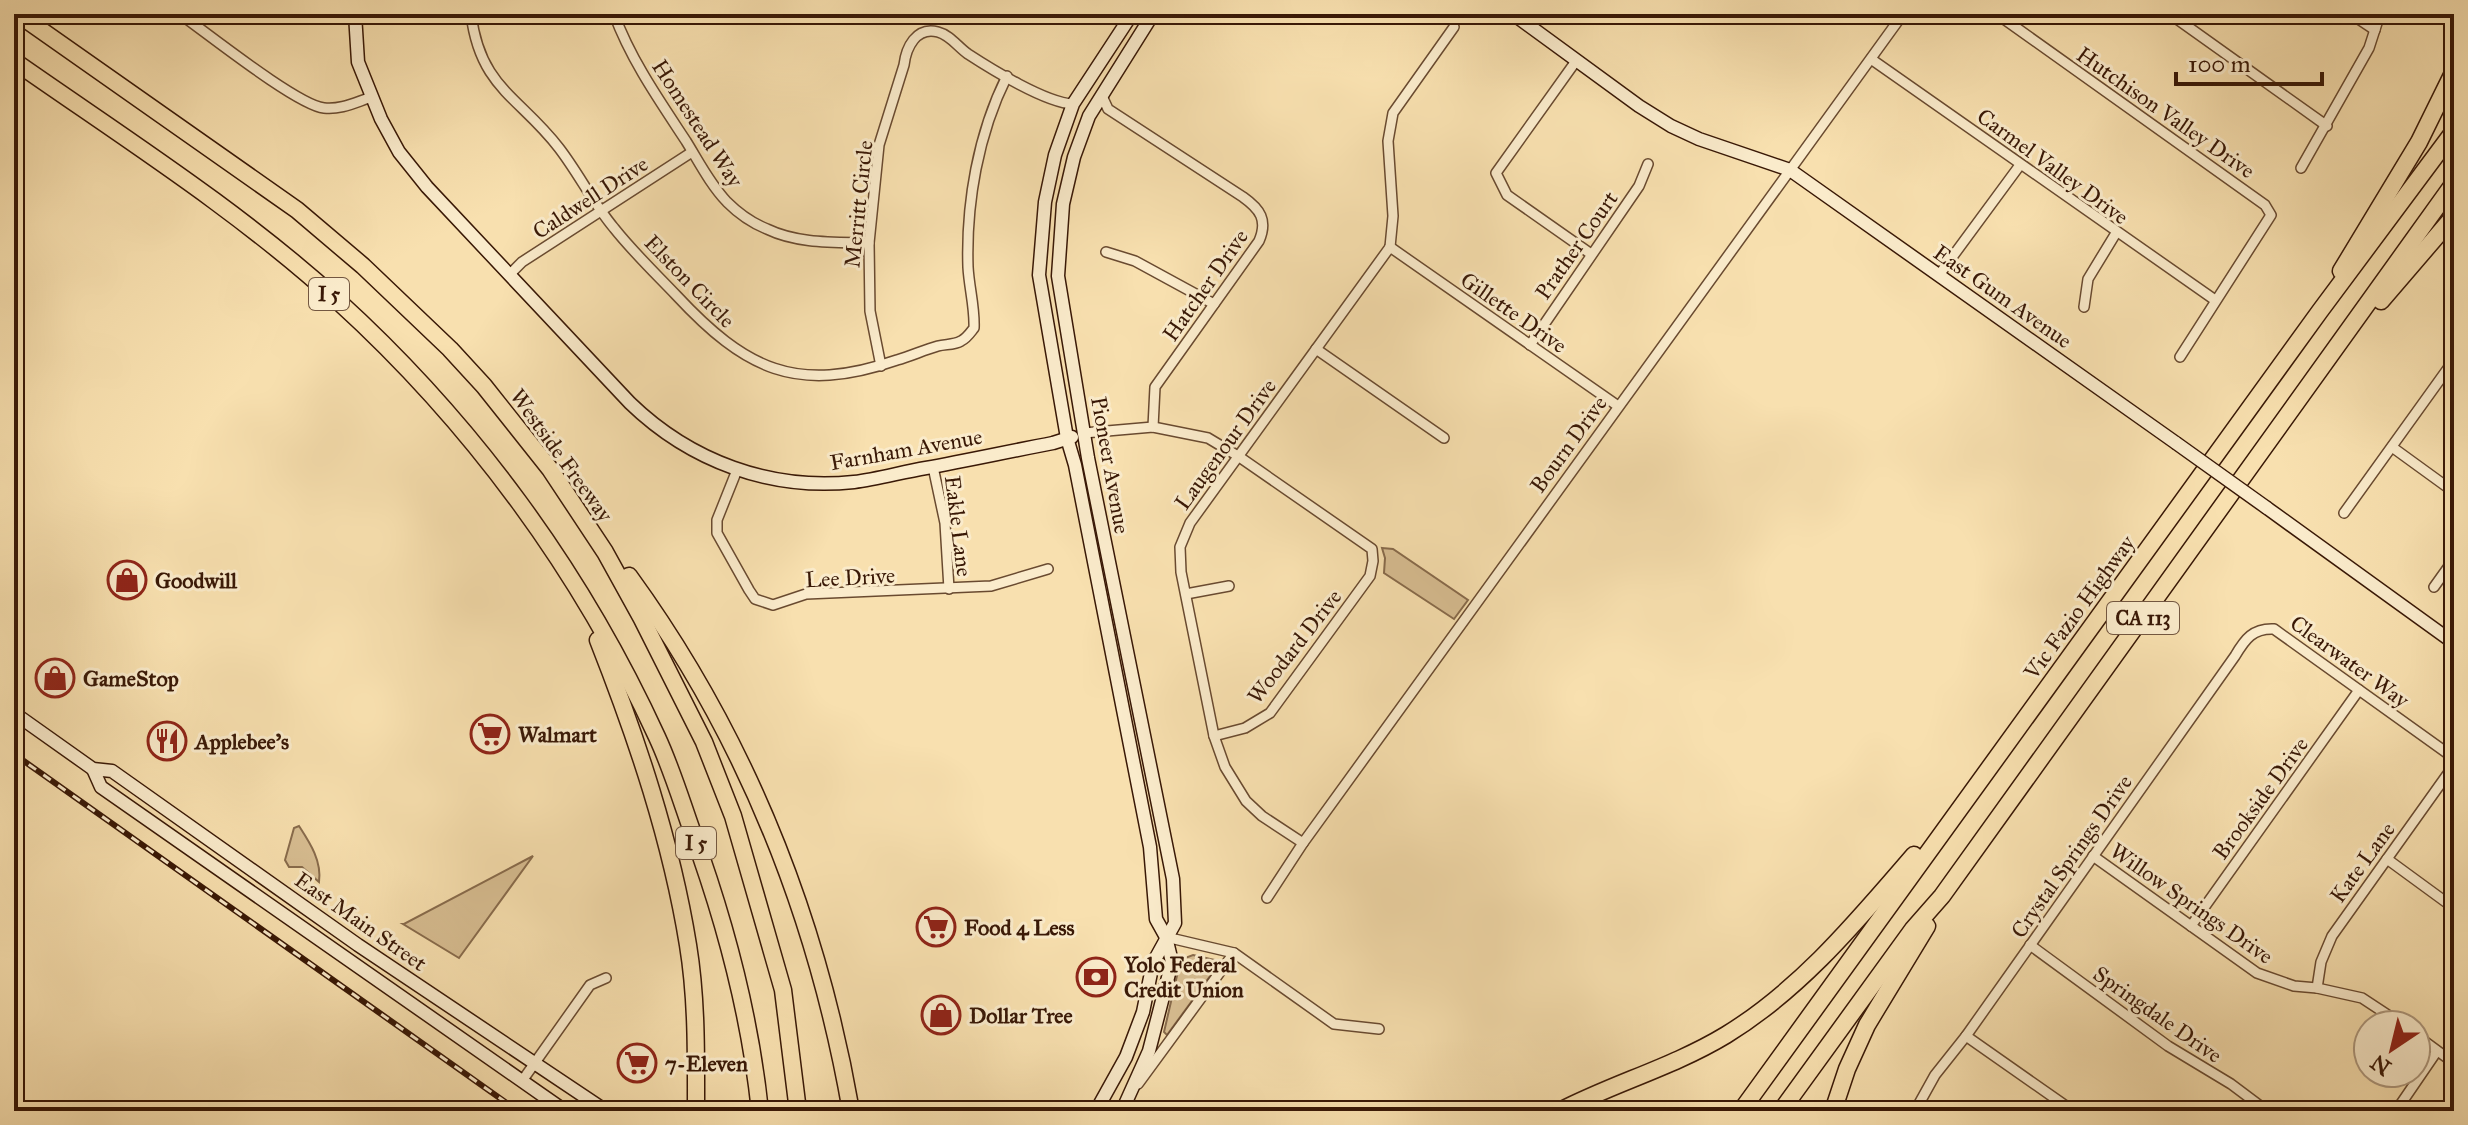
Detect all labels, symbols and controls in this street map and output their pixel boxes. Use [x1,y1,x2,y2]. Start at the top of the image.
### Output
scale bar [2176,36,2322,86]
street label: Hutchison Valley Drive [2071,41,2260,184]
text: 100 m [2188,49,2251,79]
street label: Homestead Way [646,54,749,193]
street label: Carmel Valley Drive [1972,102,2134,230]
street label: Merritt Circle [838,139,879,269]
street label: Caldwell Drive [528,150,653,245]
street label: Prather Court [1529,186,1624,305]
street label: Hatcher Drive [1157,224,1254,347]
street label: Elston Circle [639,229,741,334]
street label: East Gum Avenue [1928,239,2077,354]
street label: Gillette Drive [1455,266,1572,359]
road number: I 5 [309,278,349,310]
street label: Laugenour Drive [1169,373,1282,515]
street label: Westside Freeway [504,384,619,528]
street label: Bourn Drive [1524,391,1613,498]
street label: Pioneer Avenue [1085,394,1136,536]
street label: Farnham Avenue [828,423,984,476]
street label: Eakle Lane [939,474,978,578]
street label: Vic Fazio Highway [2017,529,2141,685]
shop icon: Goodwill [106,559,148,601]
street label: Lee Drive [804,562,896,593]
place label: Goodwill [155,567,238,594]
street label: Woodard Drive [1241,584,1347,709]
road number: CA 113 [2107,602,2179,634]
street label: Clearwater Way [2285,609,2415,714]
shop icon: GameStop [34,657,76,699]
place label: GameStop [83,665,179,692]
supermarket icon: Walmart [469,713,511,755]
restaurant icon: Applebee's [146,720,188,762]
place label: Walmart [518,721,597,748]
place label: Applebee's [193,728,289,755]
street label: Brookside Drive [2207,732,2314,865]
street label: Crystal Springs Drive [2005,769,2138,943]
street label: Kate Lane [2324,817,2401,908]
road number: I 5 [676,827,716,859]
street label: Willow Springs Drive [2105,837,2278,970]
street label: East Main Street [290,866,432,977]
supermarket icon: Food 4 Less [915,906,957,948]
place label: Food 4 Less [964,914,1075,941]
place label: Yolo Federal Credit Union [1123,951,1244,1003]
bank icon: Yolo Federal Credit Union [1075,956,1117,998]
street label: Springdale Drive [2088,960,2227,1069]
shop icon: Dollar Tree [920,994,962,1036]
place label: Dollar Tree [969,1002,1073,1029]
north arrow [2352,1009,2432,1089]
supermarket icon: 7-Eleven [616,1042,658,1084]
text: N [2365,1048,2396,1081]
place label: 7-Eleven [665,1050,748,1077]

